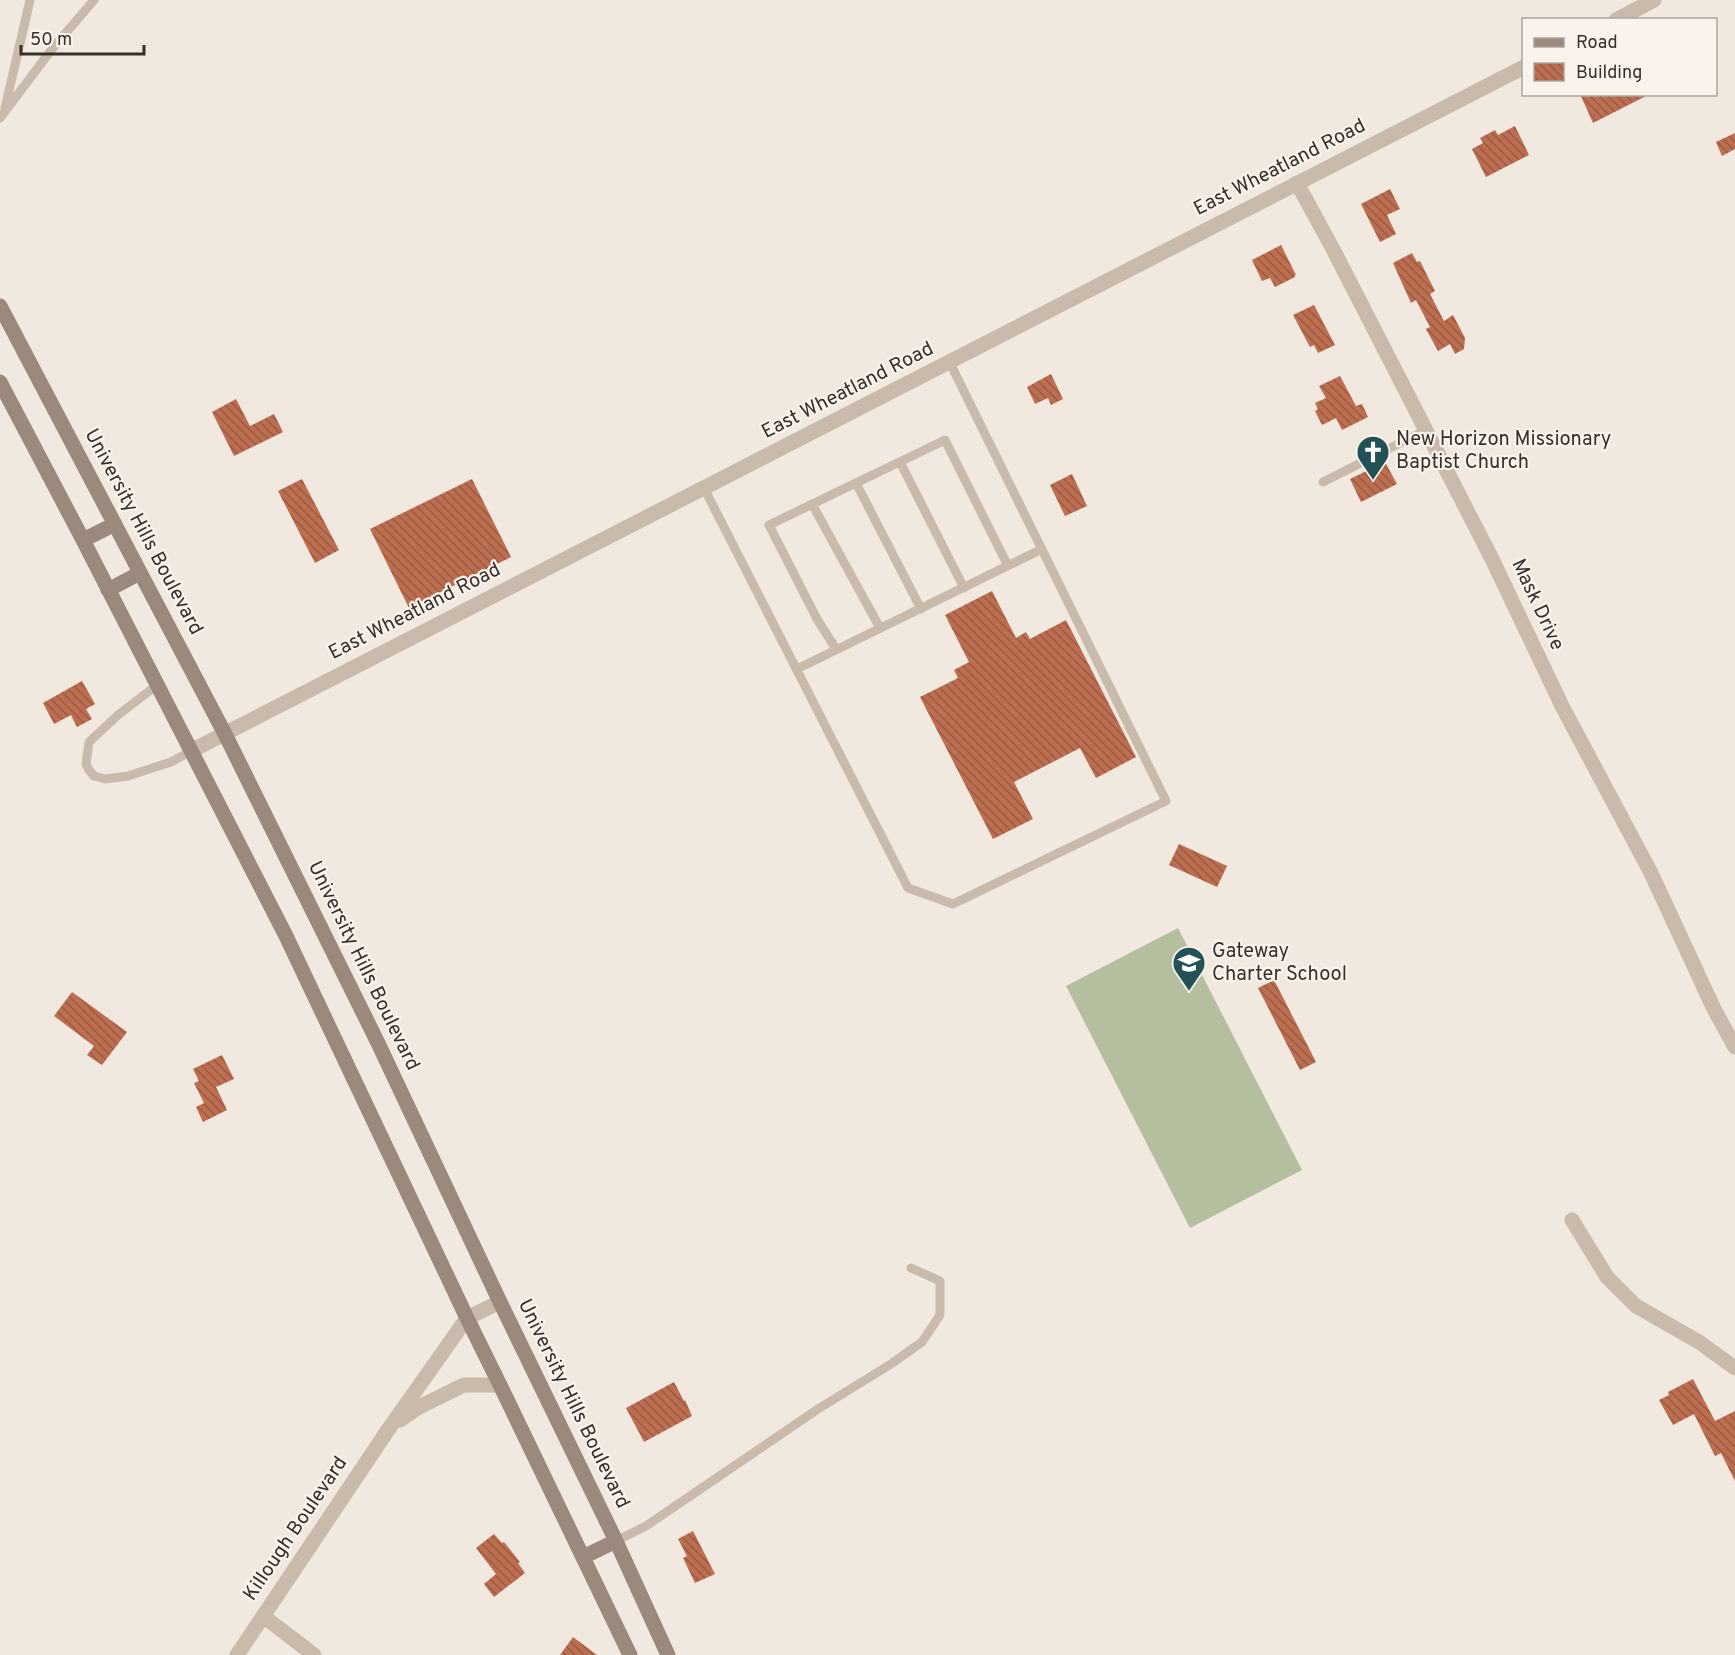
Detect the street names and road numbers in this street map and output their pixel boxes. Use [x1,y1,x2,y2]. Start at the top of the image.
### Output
street label: East Wheatland Road [1190,113,1370,223]
street label: East Wheatland Road [758,336,938,446]
street label: University Hills Boulevard [78,424,208,640]
street label: Mask Drive [1504,555,1570,655]
street label: East Wheatland Road [325,557,505,667]
street label: University Hills Boulevard [301,857,425,1075]
street label: University Hills Boulevard [511,1295,635,1513]
street label: Killough Boulevard [238,1452,354,1606]

